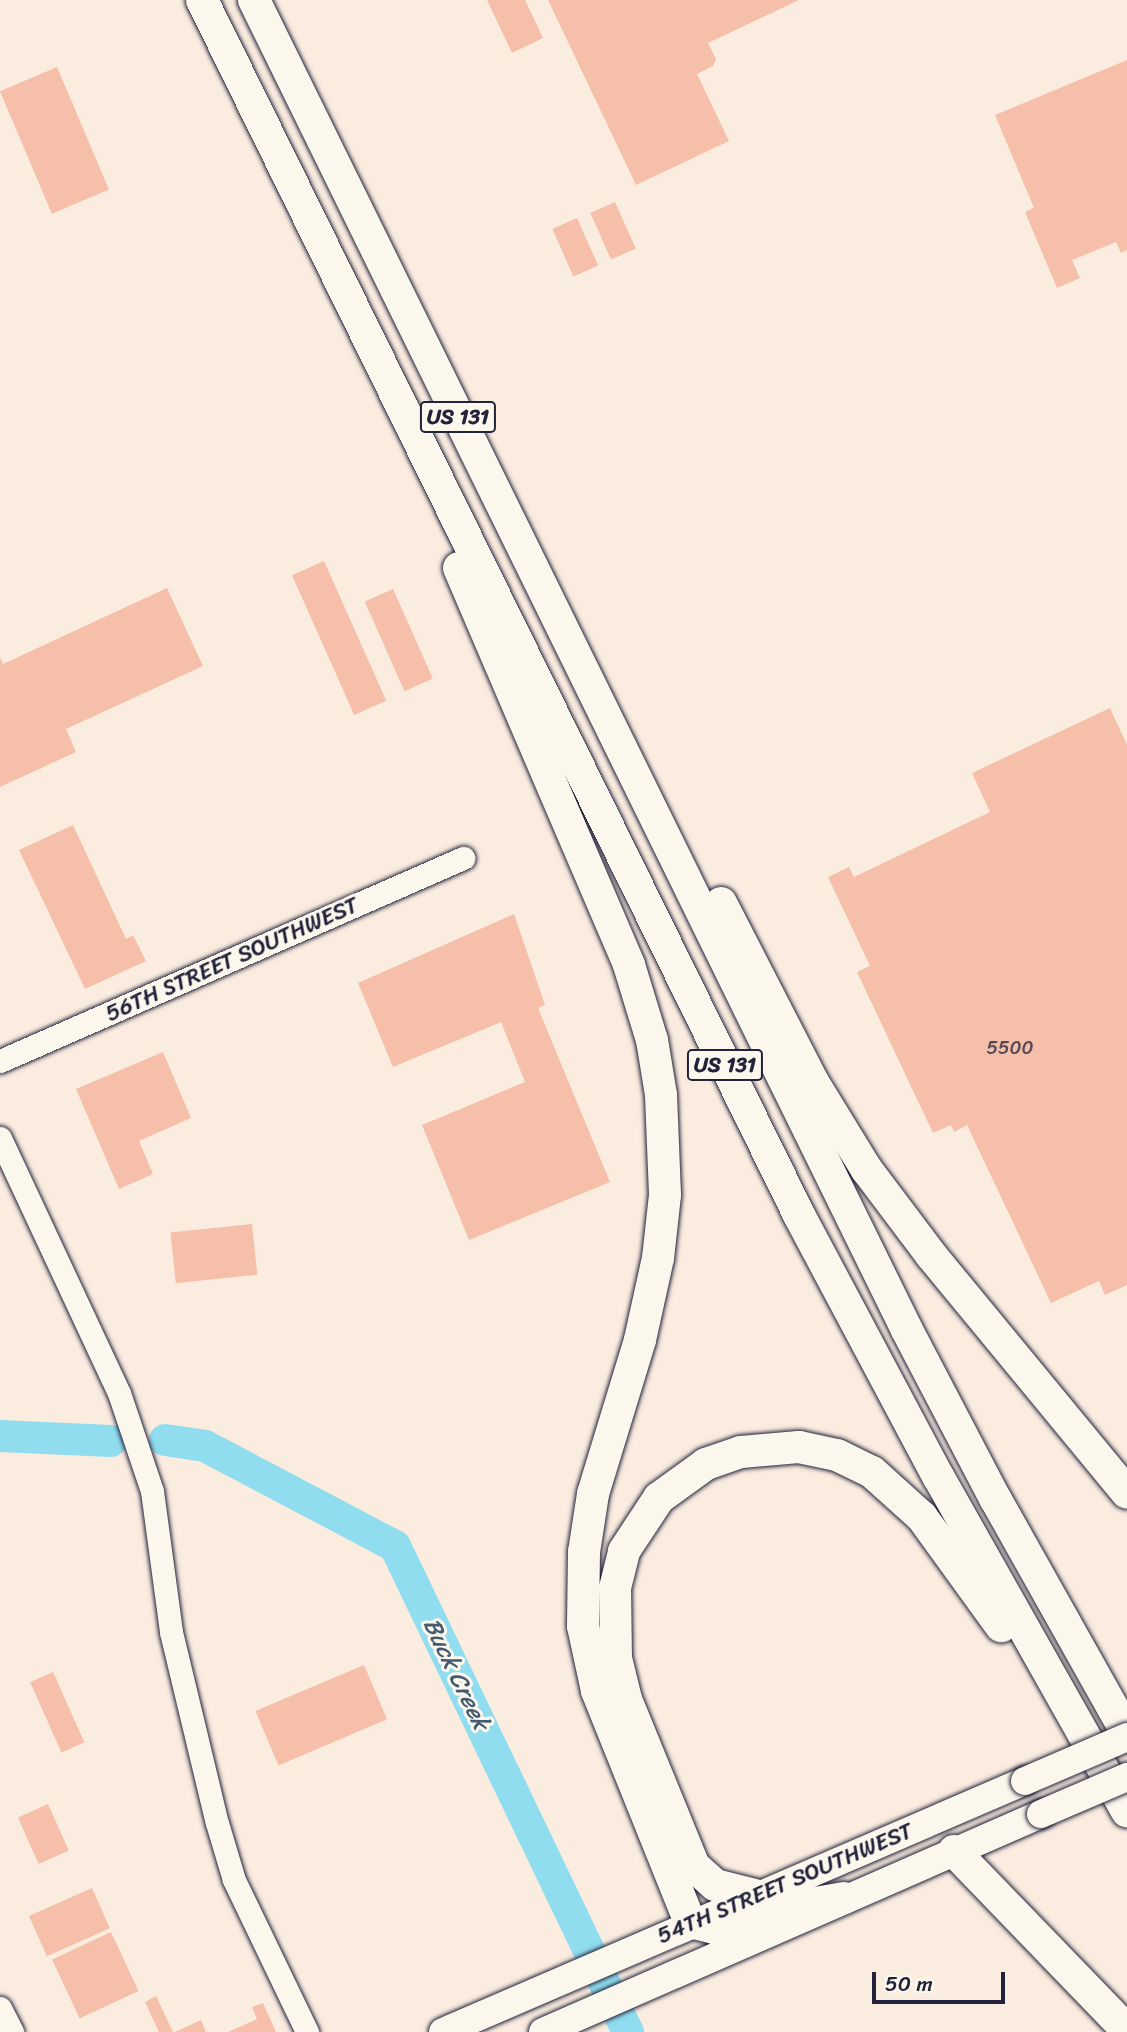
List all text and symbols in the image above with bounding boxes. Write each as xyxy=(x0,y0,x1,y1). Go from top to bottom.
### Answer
road number: US 131 xyxy=(420,400,496,434)
street label: 56TH STREET SOUTHWEST xyxy=(100,891,364,1029)
house number: 5500 xyxy=(986,1037,1034,1059)
road number: US 131 xyxy=(686,1048,764,1082)
water label: Buck Creek xyxy=(416,1613,496,1735)
street label: 54TH STREET SOUTHWEST xyxy=(652,1817,918,1951)
scale bar xyxy=(875,1958,1008,2002)
text: 50 m xyxy=(885,1965,933,2003)

